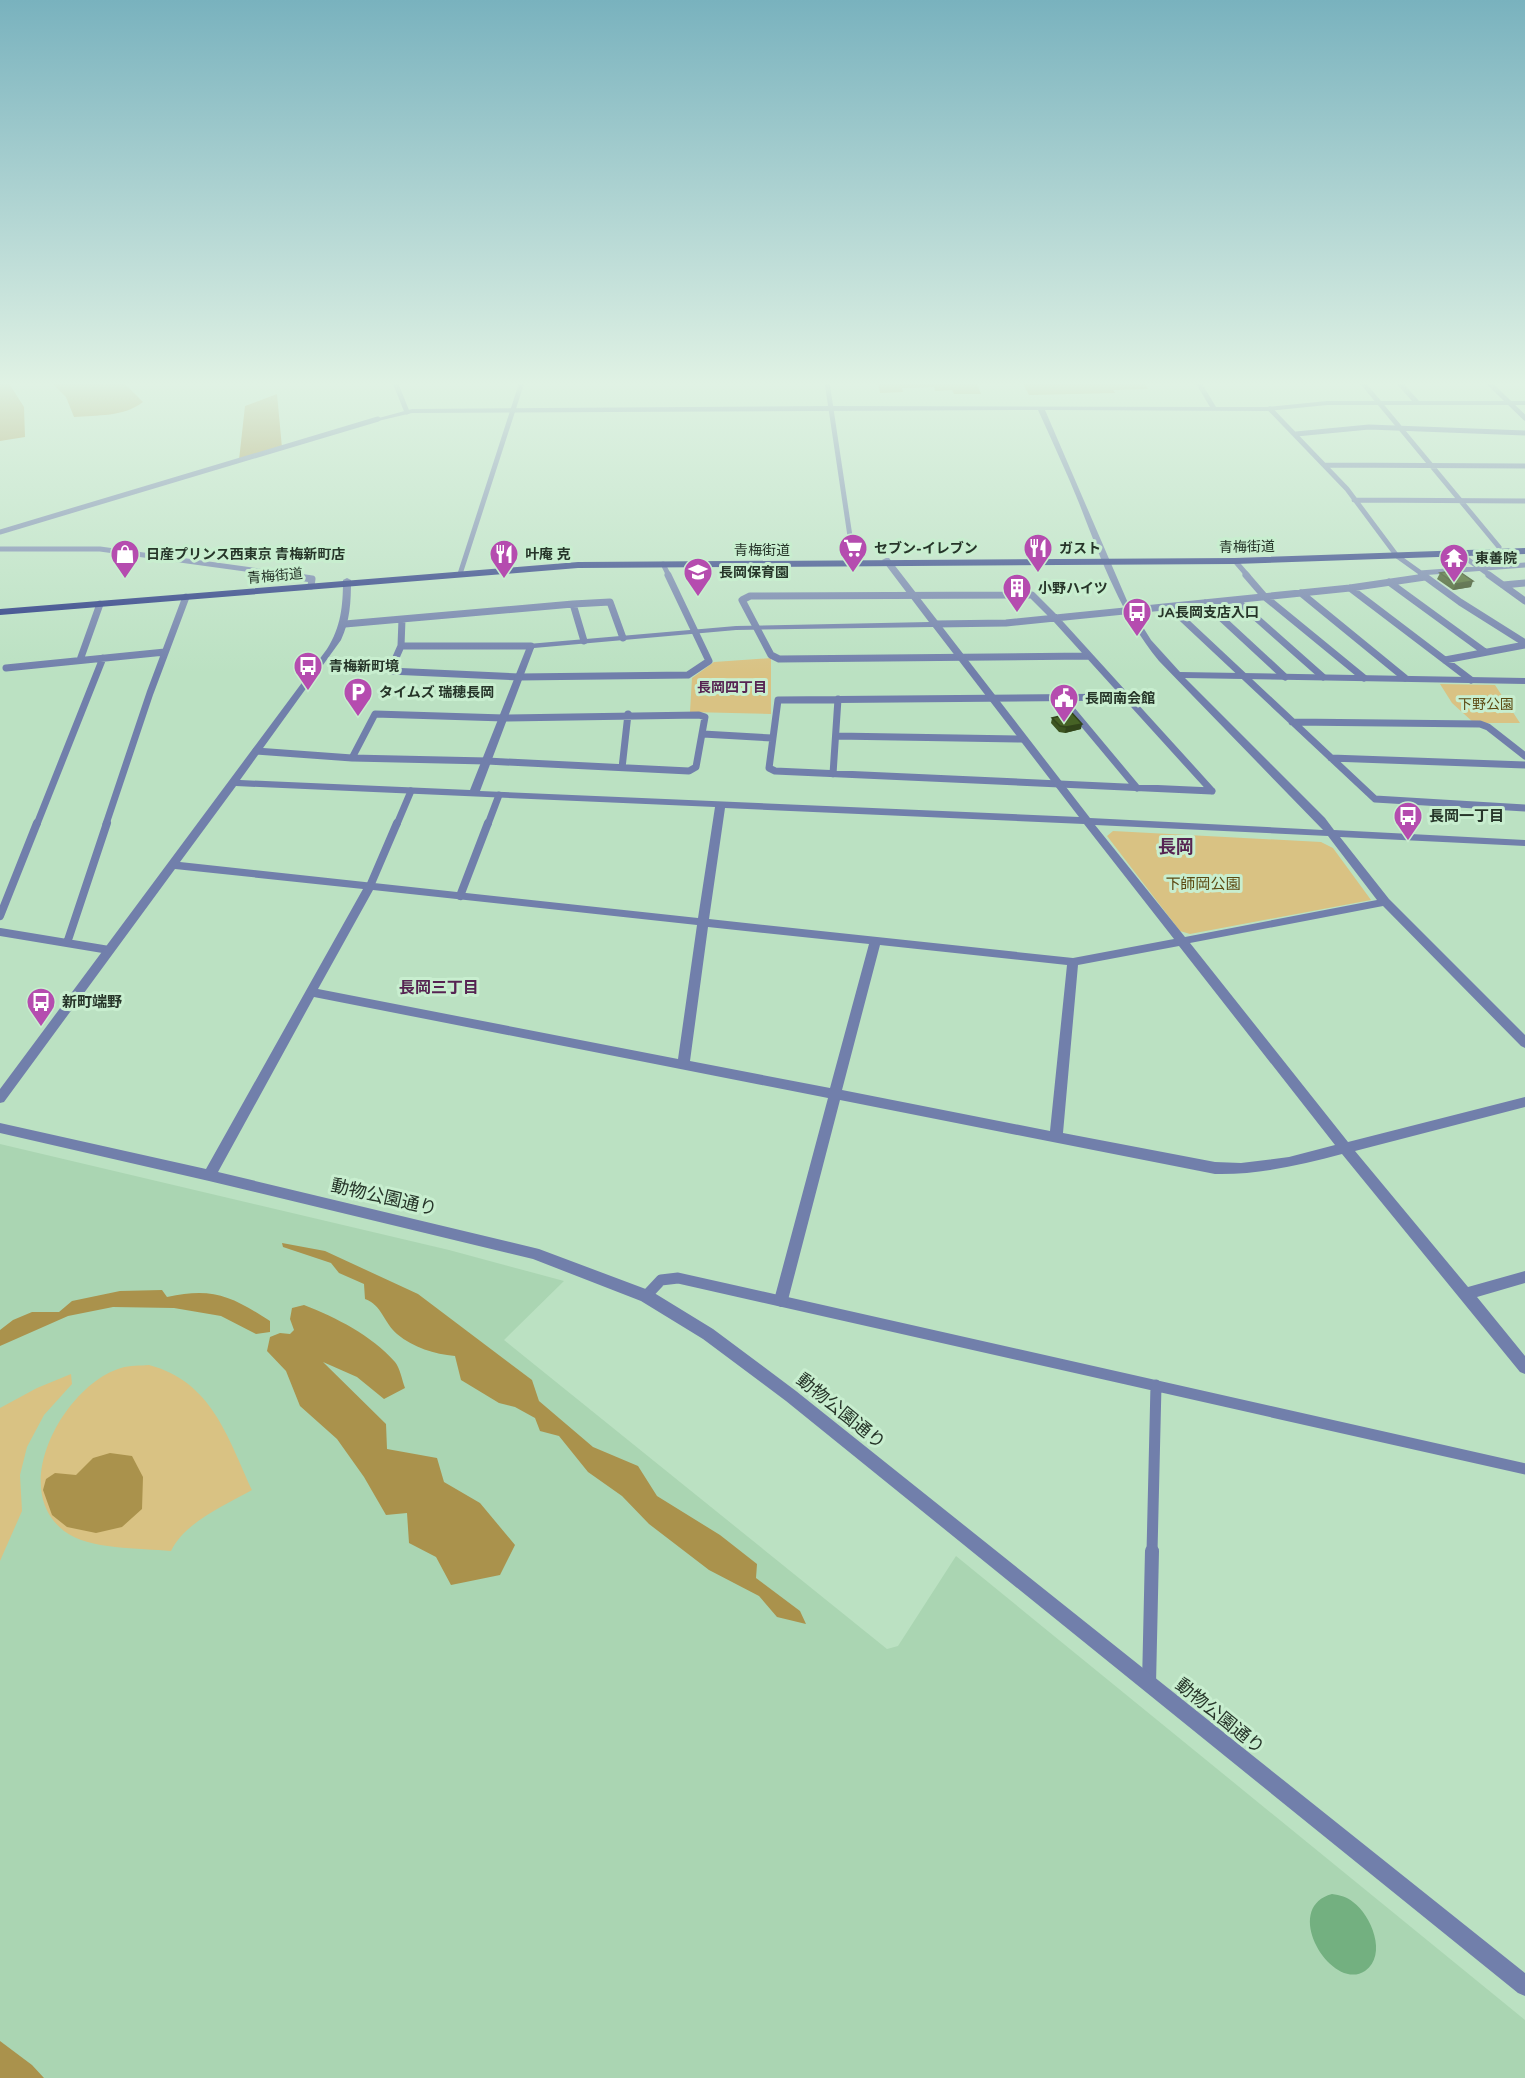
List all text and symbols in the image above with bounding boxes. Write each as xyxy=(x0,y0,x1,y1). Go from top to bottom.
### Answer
supermarket icon: セブン-イレブン xyxy=(837,532,869,574)
restaurant icon: ガスト xyxy=(1022,532,1054,574)
shop icon: 日産プリンス西東京 青梅新町店 xyxy=(109,538,141,580)
restaurant icon: 叶庵 克 xyxy=(488,538,520,580)
street label: 青梅街道 xyxy=(1219,538,1275,556)
place label: セブン-イレブン xyxy=(874,540,978,557)
place label: ガスト xyxy=(1059,540,1101,557)
street label: 青梅街道 xyxy=(734,542,790,559)
temple icon: 東善院 xyxy=(1438,542,1470,584)
place label: 日産プリンス西東京 青梅新町店 xyxy=(146,546,345,563)
place label: 叶庵 克 xyxy=(525,546,571,563)
place label: 東善院 xyxy=(1475,550,1517,567)
school or university icon: 長岡保育園 xyxy=(682,556,714,598)
place label: 長岡保育園 xyxy=(719,564,789,581)
street label: 青梅街道 xyxy=(246,565,304,587)
building icon: 小野ハイツ xyxy=(1001,572,1033,614)
place label: 小野ハイツ xyxy=(1038,580,1108,597)
bus stop icon: JA長岡支店入口 xyxy=(1121,596,1153,638)
place label: JA長岡支店入口 xyxy=(1157,604,1259,621)
bus stop icon: 青梅新町境 xyxy=(292,650,324,692)
place label: 青梅新町境 xyxy=(329,658,399,675)
parking icon: タイムズ 瑞穂長岡 xyxy=(342,676,374,718)
district label: 長岡四丁目 xyxy=(697,679,767,696)
public building icon: 長岡南会館 xyxy=(1048,682,1080,724)
place label: タイムズ 瑞穂長岡 xyxy=(379,684,494,701)
place label: 長岡南会館 xyxy=(1085,690,1155,707)
park label: 下野公園 xyxy=(1458,696,1514,713)
bus stop icon: 長岡一丁目 xyxy=(1392,800,1424,842)
place label: 長岡一丁目 xyxy=(1429,807,1504,825)
district label: 長岡 xyxy=(1158,836,1194,858)
park label: 下師岡公園 xyxy=(1165,875,1241,893)
district label: 長岡三丁目 xyxy=(399,978,479,998)
bus stop icon: 新町端野 xyxy=(25,986,57,1028)
place label: 新町端野 xyxy=(62,993,122,1011)
street label: 動物公園通り xyxy=(329,1174,439,1220)
street label: 動物公園通り xyxy=(792,1368,890,1454)
street label: 動物公園通り xyxy=(1171,1673,1269,1759)

